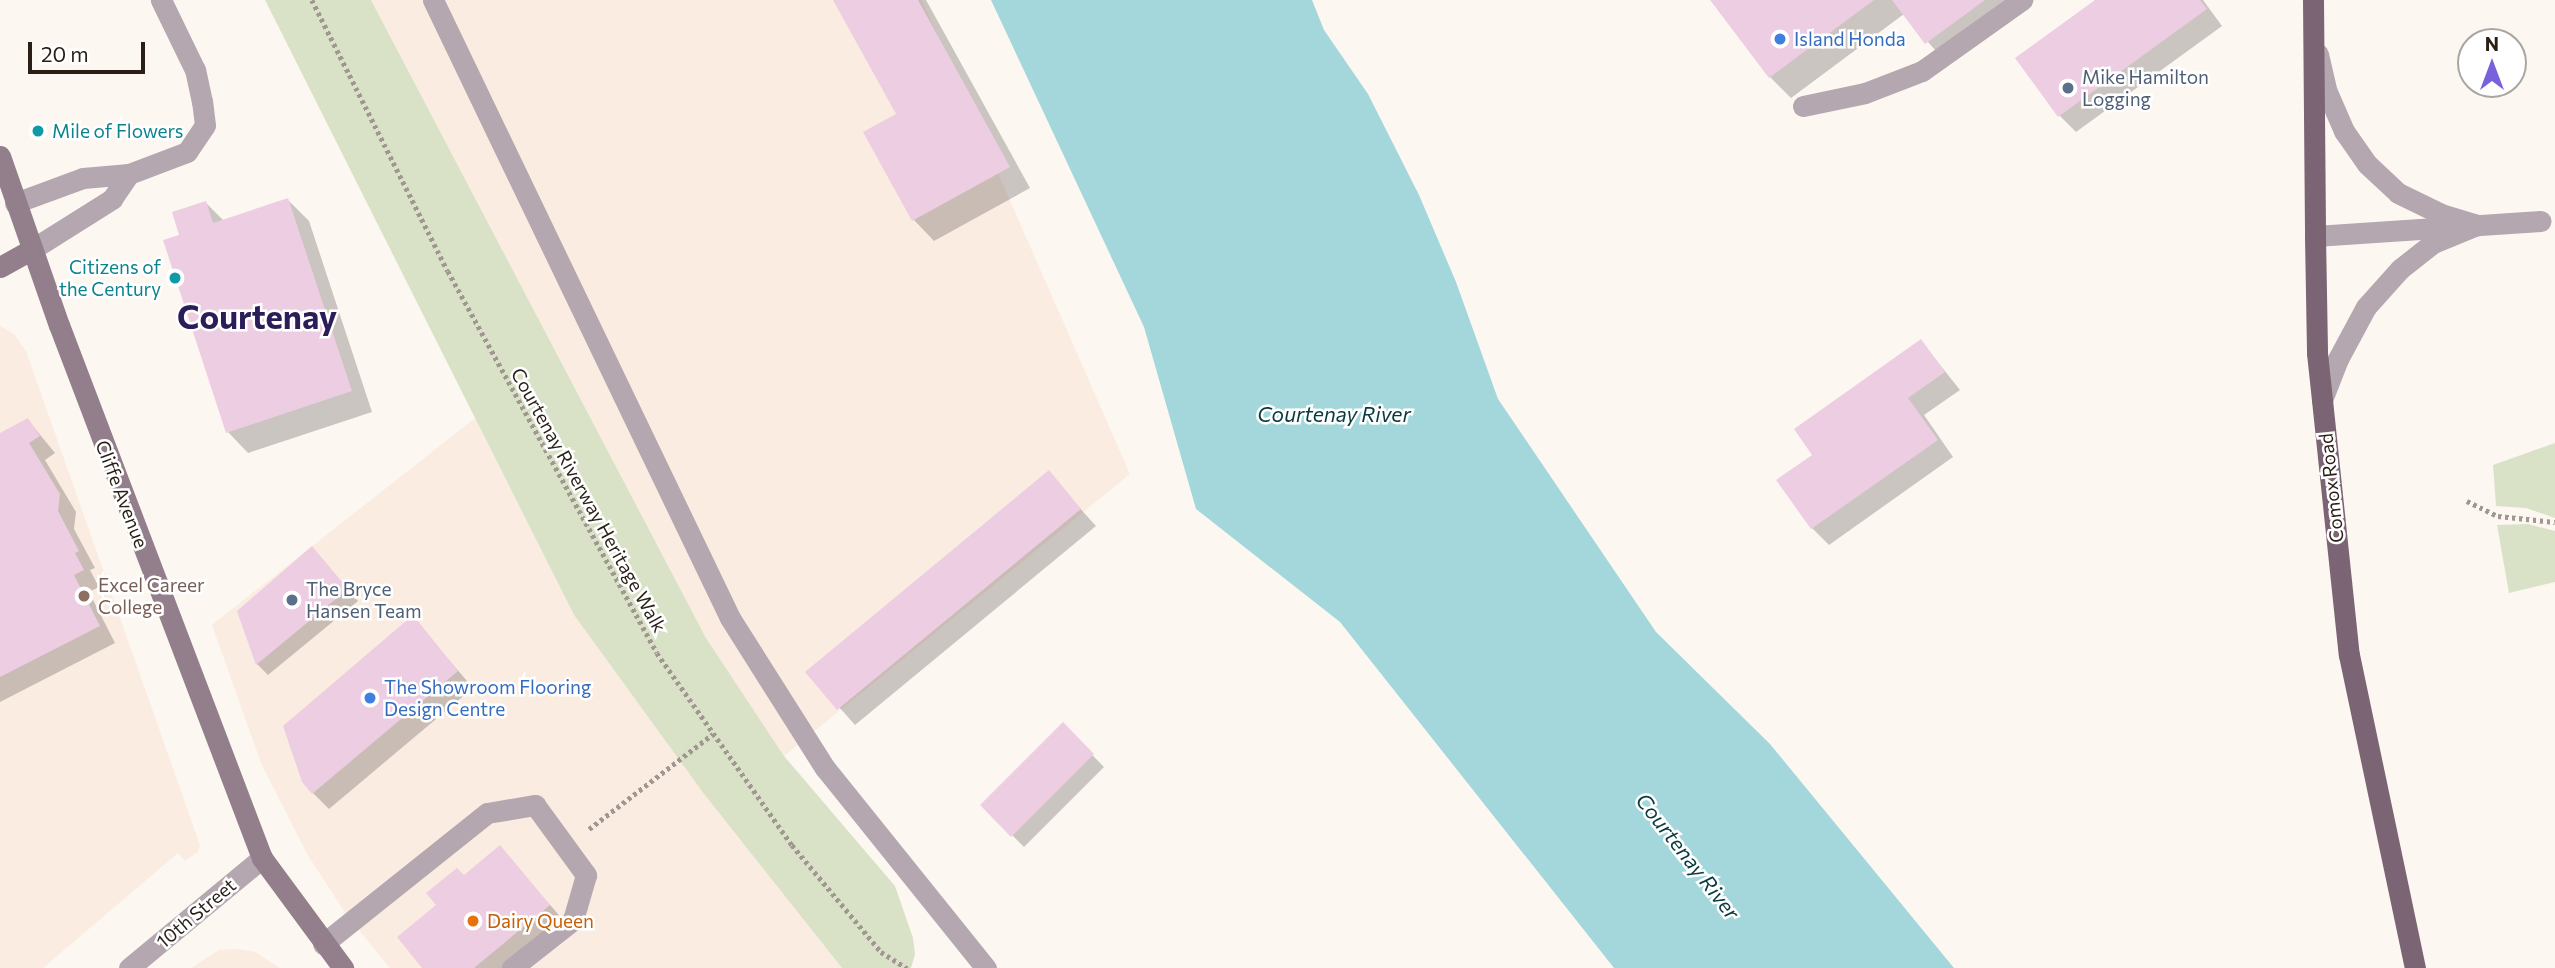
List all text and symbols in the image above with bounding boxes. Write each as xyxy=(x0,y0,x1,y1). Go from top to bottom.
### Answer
scale bar xyxy=(32,28,149,72)
place label: Island Honda xyxy=(1794,28,1906,50)
north arrow xyxy=(2457,28,2527,98)
marker: Island Honda xyxy=(1772,31,1788,47)
text: N xyxy=(2485,32,2499,55)
text: 20 m xyxy=(41,41,89,66)
place label: Mike Hamilton Logging xyxy=(2082,66,2209,110)
marker: Mike Hamilton Logging xyxy=(2060,80,2076,96)
place label: Mile of Flowers xyxy=(52,120,183,142)
marker: Mile of Flowers xyxy=(30,123,46,139)
place label: Citizens of the Century xyxy=(59,256,161,300)
marker: Citizens of the Century xyxy=(167,270,183,286)
district label: Courtenay xyxy=(177,296,337,336)
street label: Courtenay Riverway Heritage Walk xyxy=(507,364,671,636)
water label: Courtenay River xyxy=(1257,401,1411,427)
street label: Comox Road xyxy=(2314,432,2348,544)
street label: Cliffe Avenue xyxy=(91,437,153,551)
place label: Excel Career College xyxy=(98,574,205,618)
place label: The Bryce Hansen Team xyxy=(306,578,422,622)
marker: Excel Career College xyxy=(76,588,92,604)
marker: The Bryce Hansen Team xyxy=(284,592,300,608)
place label: The Showroom Flooring Design Centre xyxy=(384,676,591,720)
marker: The Showroom Flooring Design Centre xyxy=(362,690,378,706)
water label: Courtenay River xyxy=(1631,788,1745,924)
street label: 10th Street xyxy=(152,873,240,953)
place label: Dairy Queen xyxy=(487,910,594,932)
marker: Dairy Queen xyxy=(465,913,481,929)

